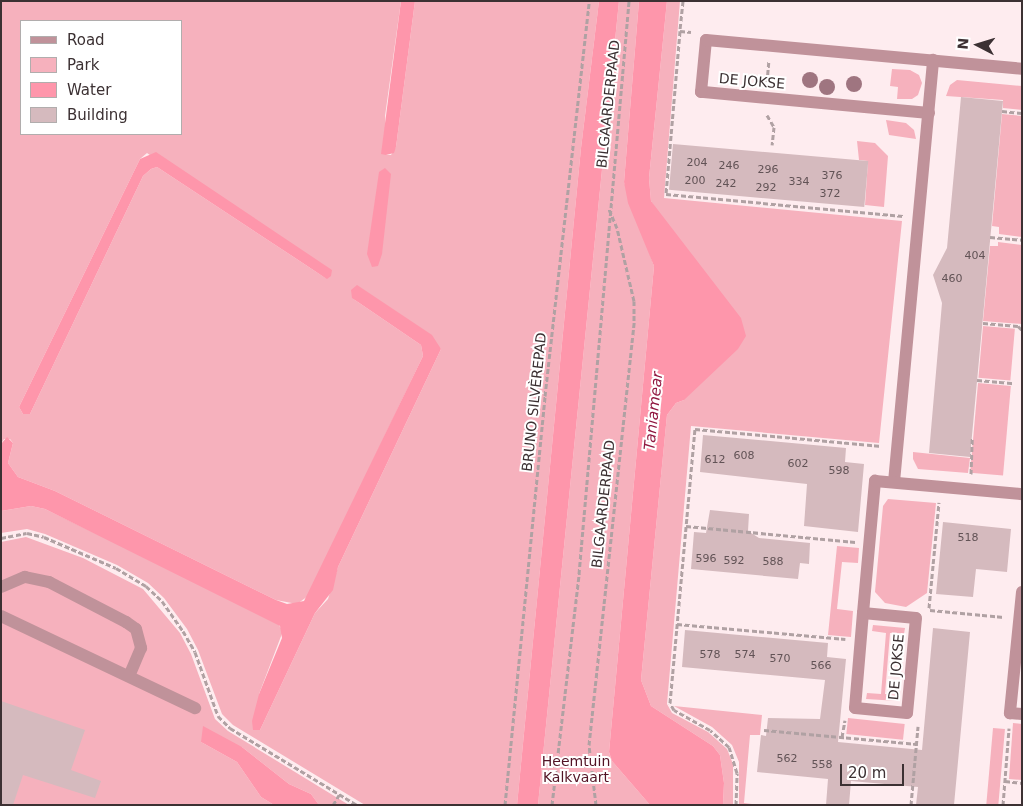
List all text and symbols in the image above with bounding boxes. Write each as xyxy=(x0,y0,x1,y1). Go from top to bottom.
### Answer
legend xyxy=(20,20,182,135)
north arrow xyxy=(953,20,1003,70)
text: Road xyxy=(67,31,105,49)
text: N xyxy=(955,37,972,50)
street label: BILGAARDERPAAD xyxy=(593,39,623,169)
text: Park xyxy=(67,56,99,74)
street label: DE JOKSE xyxy=(718,70,786,92)
text: Water xyxy=(67,81,111,99)
text: Building xyxy=(67,106,128,124)
house number: 204 xyxy=(687,156,707,170)
house number: 246 xyxy=(719,159,739,173)
house number: 296 xyxy=(758,163,778,177)
house number: 376 xyxy=(822,169,842,183)
house number: 200 xyxy=(685,174,705,188)
house number: 334 xyxy=(789,175,809,189)
house number: 242 xyxy=(716,177,736,191)
house number: 292 xyxy=(756,181,776,195)
house number: 372 xyxy=(820,187,840,201)
house number: 404 xyxy=(965,249,985,263)
house number: 460 xyxy=(942,272,962,286)
street label: BRUNO SILVÈREPAD xyxy=(518,332,550,472)
water label: Taniamear xyxy=(641,371,667,451)
street label: BILGAARDERPAAD xyxy=(588,439,618,569)
house number: 608 xyxy=(734,449,754,463)
house number: 612 xyxy=(705,453,725,467)
house number: 602 xyxy=(788,457,808,471)
house number: 598 xyxy=(829,464,849,478)
house number: 518 xyxy=(958,531,978,545)
house number: 596 xyxy=(696,552,716,566)
house number: 592 xyxy=(724,554,744,568)
house number: 588 xyxy=(763,555,783,569)
street label: DE JOKSE xyxy=(885,633,907,701)
house number: 578 xyxy=(700,648,720,662)
house number: 574 xyxy=(735,648,755,662)
house number: 570 xyxy=(770,652,790,666)
house number: 566 xyxy=(811,659,831,673)
house number: 562 xyxy=(777,752,797,766)
park label: Heemtuin Kalkvaart xyxy=(542,753,610,786)
scale bar xyxy=(843,754,907,786)
house number: 558 xyxy=(812,758,832,772)
text: 20 m xyxy=(848,764,886,782)

